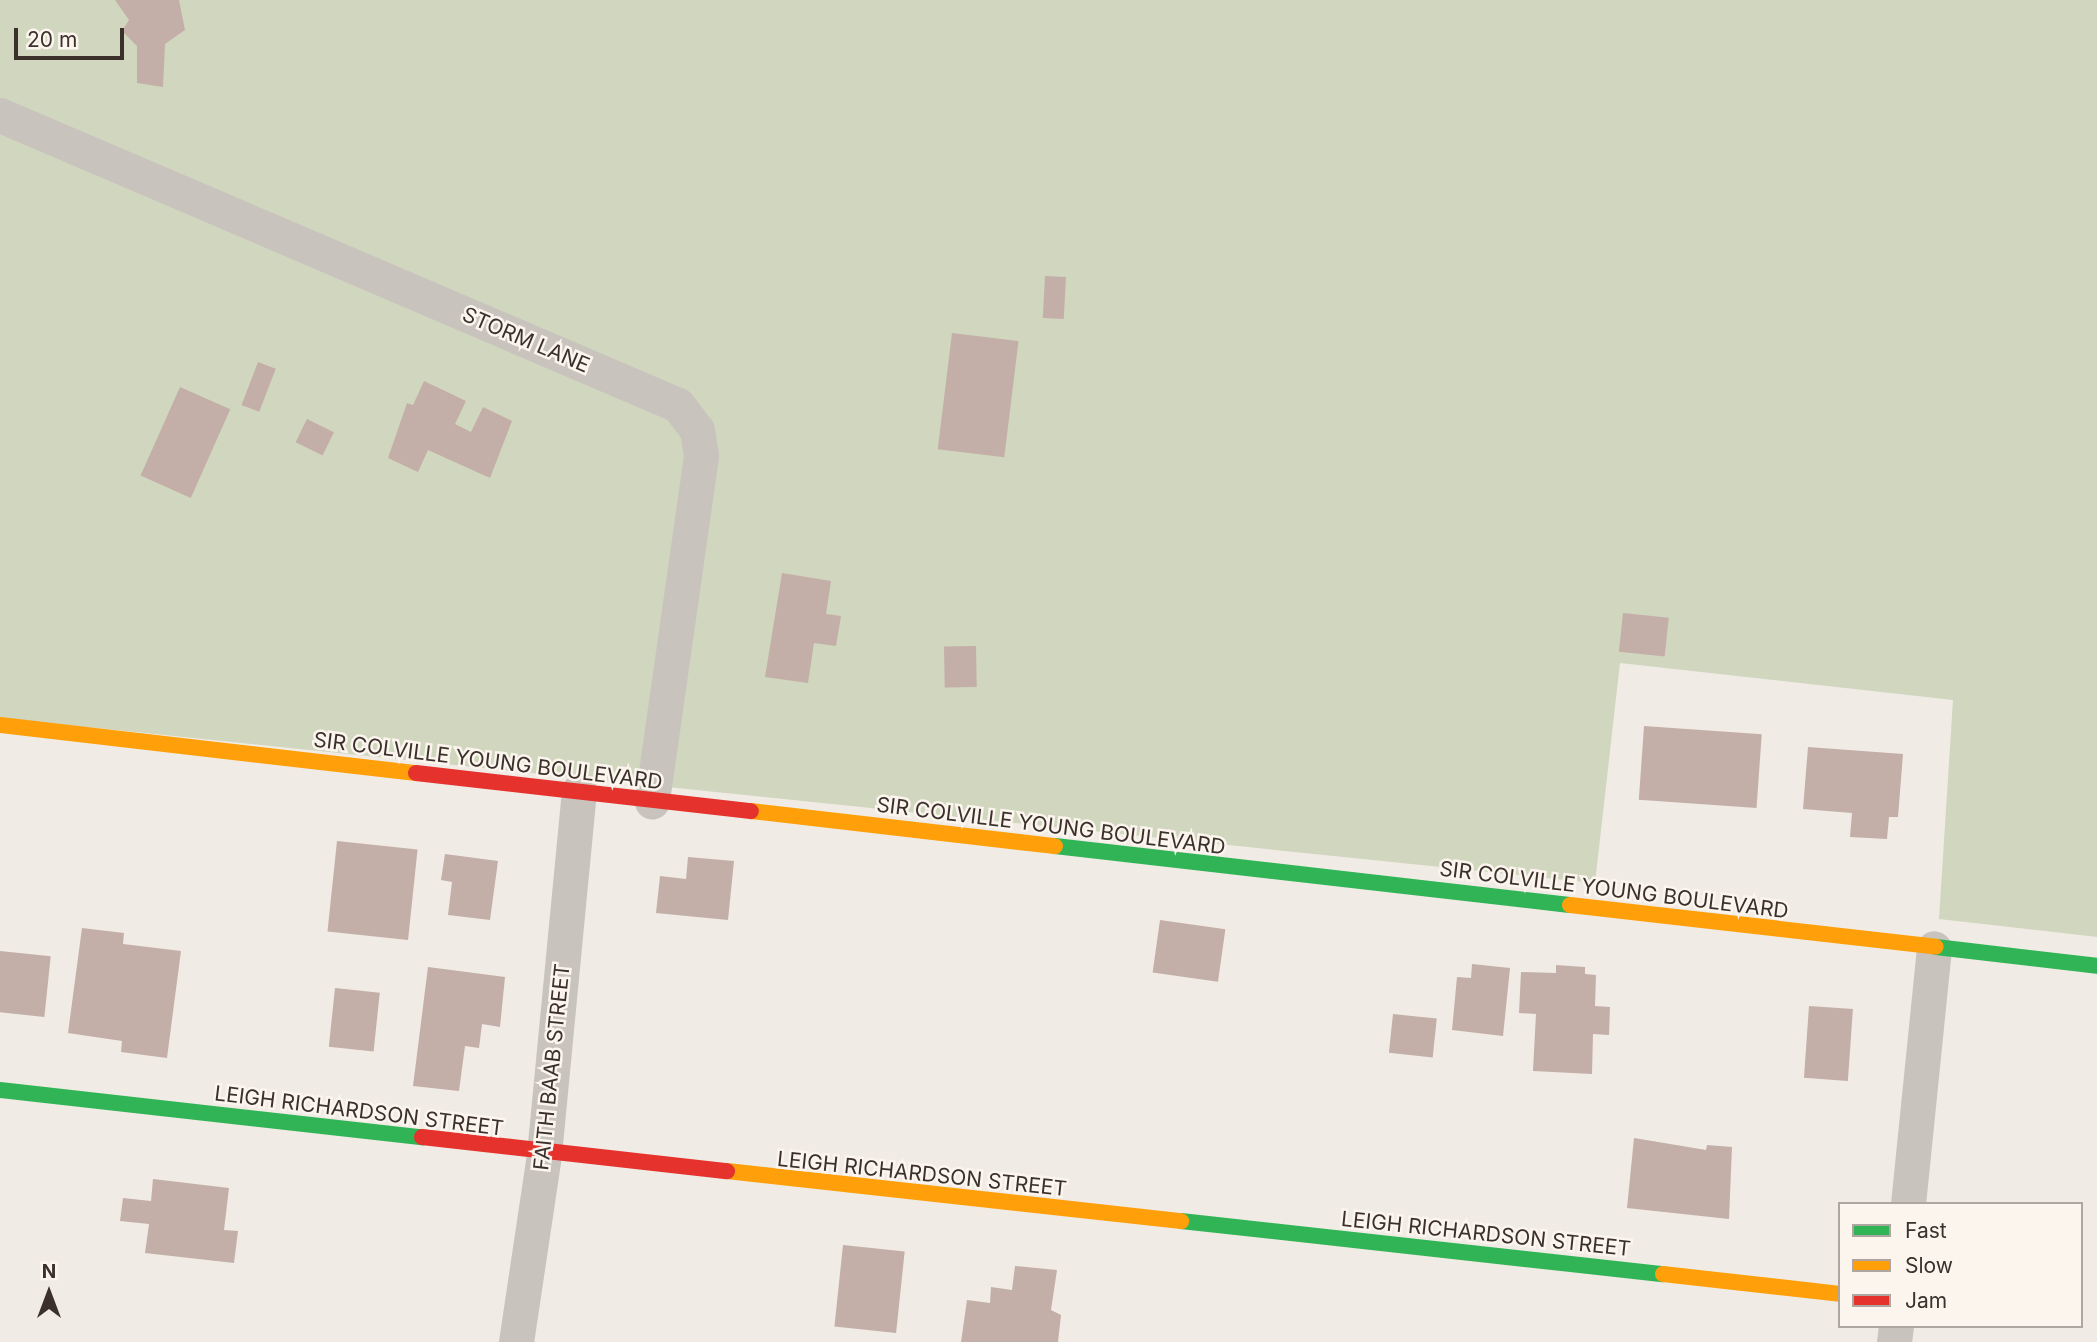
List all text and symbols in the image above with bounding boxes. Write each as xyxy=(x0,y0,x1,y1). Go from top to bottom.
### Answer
scale bar xyxy=(18,14,128,58)
text: 20 m xyxy=(27,27,77,52)
street label: STORM LANE xyxy=(459,302,593,378)
street label: SIR COLVILLE YOUNG BOULEVARD xyxy=(312,727,664,795)
street label: SIR COLVILLE YOUNG BOULEVARD xyxy=(875,792,1227,860)
street label: SIR COLVILLE YOUNG BOULEVARD xyxy=(1438,856,1790,924)
street label: FAITH BAAB STREET xyxy=(529,962,575,1172)
street label: LEIGH RICHARDSON STREET xyxy=(213,1081,505,1141)
street label: LEIGH RICHARDSON STREET xyxy=(776,1146,1068,1202)
legend xyxy=(1838,1202,2083,1328)
street label: LEIGH RICHARDSON STREET xyxy=(1340,1206,1632,1262)
text: Fast xyxy=(1905,1218,1947,1243)
text: Slow xyxy=(1905,1253,1953,1278)
north arrow xyxy=(14,1258,84,1328)
text: N xyxy=(42,1260,56,1283)
text: Jam xyxy=(1905,1288,1947,1313)

